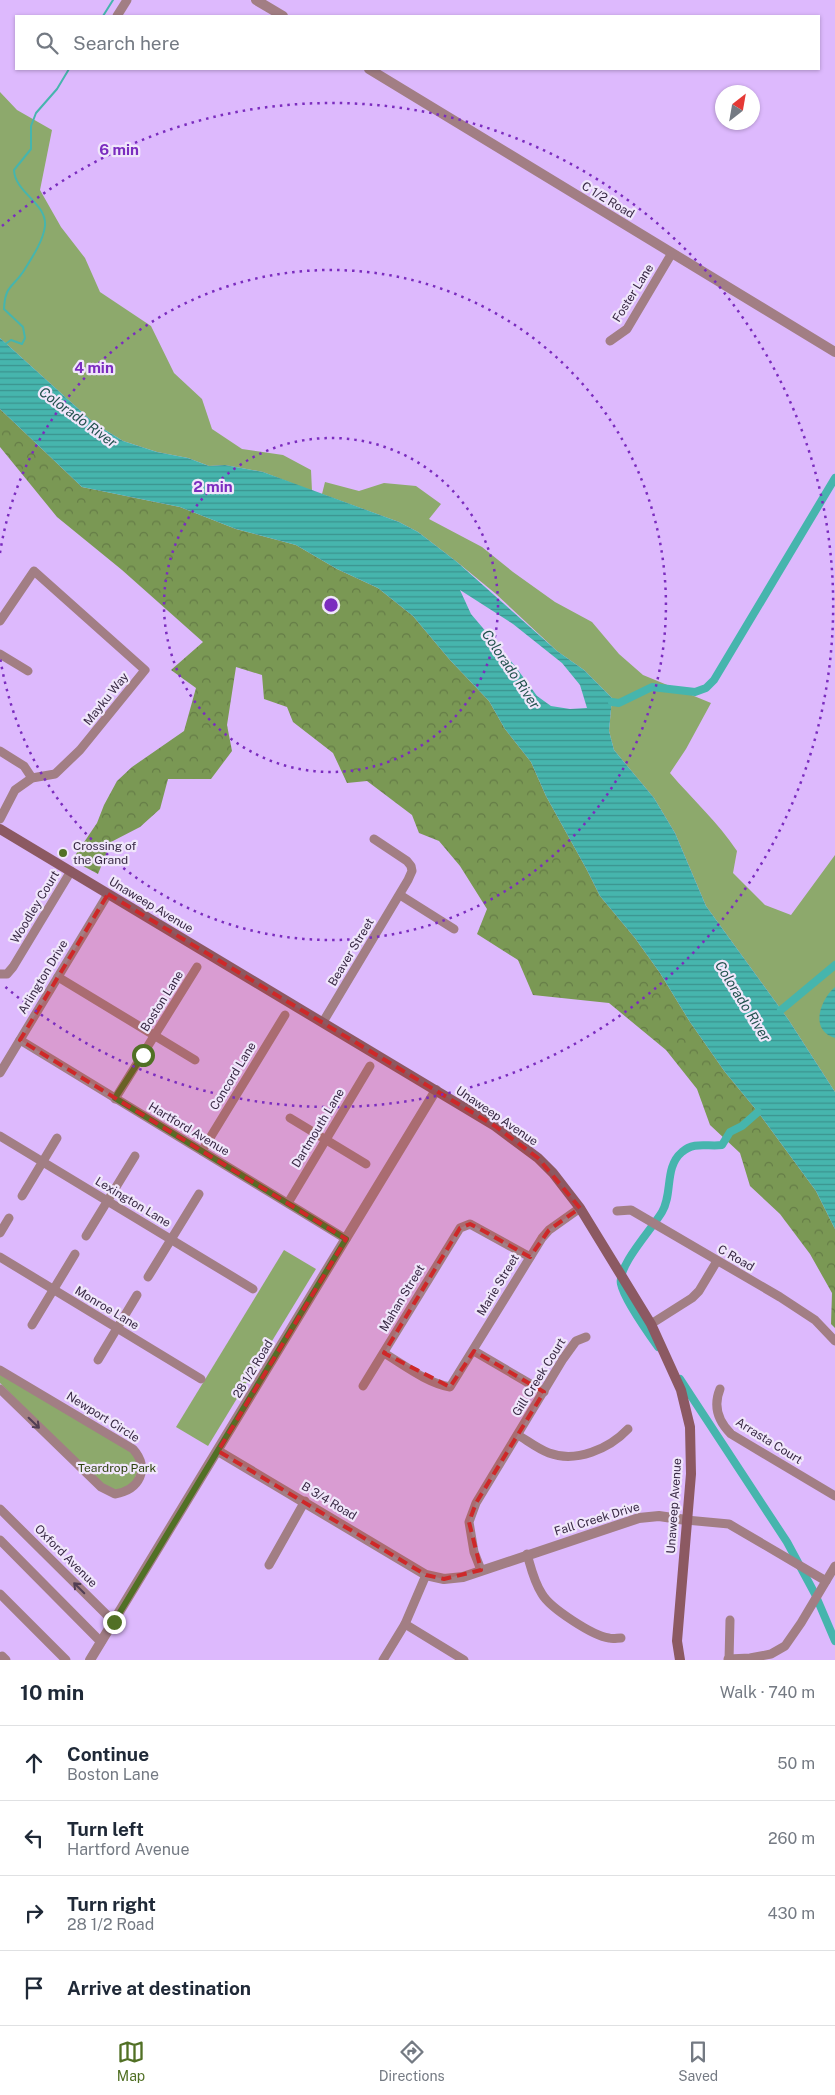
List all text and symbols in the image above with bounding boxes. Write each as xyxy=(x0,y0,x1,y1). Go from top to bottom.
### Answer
search box xyxy=(15,15,820,70)
icon: search xyxy=(33,29,61,57)
text: Search here xyxy=(73,32,180,54)
north arrow xyxy=(715,85,760,130)
text: 6 min xyxy=(99,141,139,158)
street label: C 1/2 Road xyxy=(579,179,637,221)
street label: Foster Lane xyxy=(610,261,656,325)
text: 4 min xyxy=(74,359,114,376)
water label: Colorado River xyxy=(36,384,120,451)
text: 2 min xyxy=(193,478,233,495)
centre of rings xyxy=(322,596,340,614)
water label: Colorado River xyxy=(479,626,544,712)
street label: Mayku Way xyxy=(81,670,132,728)
place label: Crossing of the Grand xyxy=(73,839,136,867)
marker: Crossing of the Grand xyxy=(57,847,69,859)
street label: Woodley Court xyxy=(8,868,62,946)
street label: Unaweep Avenue xyxy=(106,874,196,936)
street label: Beaver Street xyxy=(325,915,377,988)
street label: Arlington Drive xyxy=(15,937,71,1017)
water label: Colorado River xyxy=(712,958,774,1045)
street label: Boston Lane xyxy=(138,968,186,1034)
street label: Concord Lane xyxy=(207,1039,259,1113)
route start xyxy=(132,1044,155,1067)
street label: Unaweep Avenue xyxy=(453,1083,541,1149)
street label: Dartmouth Lane xyxy=(289,1086,347,1170)
street label: Hartford Avenue xyxy=(146,1099,232,1159)
street label: Lexington Lane xyxy=(93,1174,173,1230)
street label: C Road xyxy=(715,1242,757,1274)
street label: Marie Street xyxy=(474,1251,522,1318)
street label: Mahan Street xyxy=(377,1262,428,1334)
street label: Monroe Lane xyxy=(72,1283,142,1333)
street label: Gill Creek Court xyxy=(509,1335,569,1419)
street label: 28 1/2 Road xyxy=(230,1337,276,1401)
street label: Newport Circle xyxy=(64,1389,142,1445)
street label: Arrasta Court xyxy=(733,1415,805,1467)
one-way arrow xyxy=(28,1417,41,1429)
street label: Unaweep Avenue xyxy=(664,1458,684,1554)
park label: Teardrop Park xyxy=(78,1461,156,1475)
street label: B 3/4 Road xyxy=(299,1479,359,1523)
street label: Fall Creek Drive xyxy=(553,1499,642,1539)
street label: Oxford Avenue xyxy=(32,1522,100,1590)
one-way arrow xyxy=(74,1582,86,1594)
route end xyxy=(103,1611,126,1634)
text: 10 min xyxy=(20,1680,84,1705)
text: Walk · 740 m xyxy=(720,1683,815,1702)
text: Continue xyxy=(67,1743,149,1765)
icon: ahead xyxy=(20,1749,48,1777)
text: 50 m xyxy=(777,1754,815,1773)
text: Boston Lane xyxy=(67,1765,159,1784)
text: Turn left xyxy=(67,1818,144,1840)
icon: left xyxy=(20,1824,48,1852)
text: 260 m xyxy=(768,1829,815,1848)
text: Hartford Avenue xyxy=(67,1840,189,1859)
text: Turn right xyxy=(67,1893,156,1915)
icon: right xyxy=(20,1899,48,1927)
text: 430 m xyxy=(767,1904,815,1923)
text: 28 1/2 Road xyxy=(67,1915,154,1934)
icon: arrive xyxy=(20,1974,48,2002)
text: Arrive at destination xyxy=(67,1977,251,1999)
tab: Map xyxy=(117,2038,145,2084)
tab: Directions xyxy=(379,2038,445,2084)
tab: Saved xyxy=(678,2038,718,2084)

